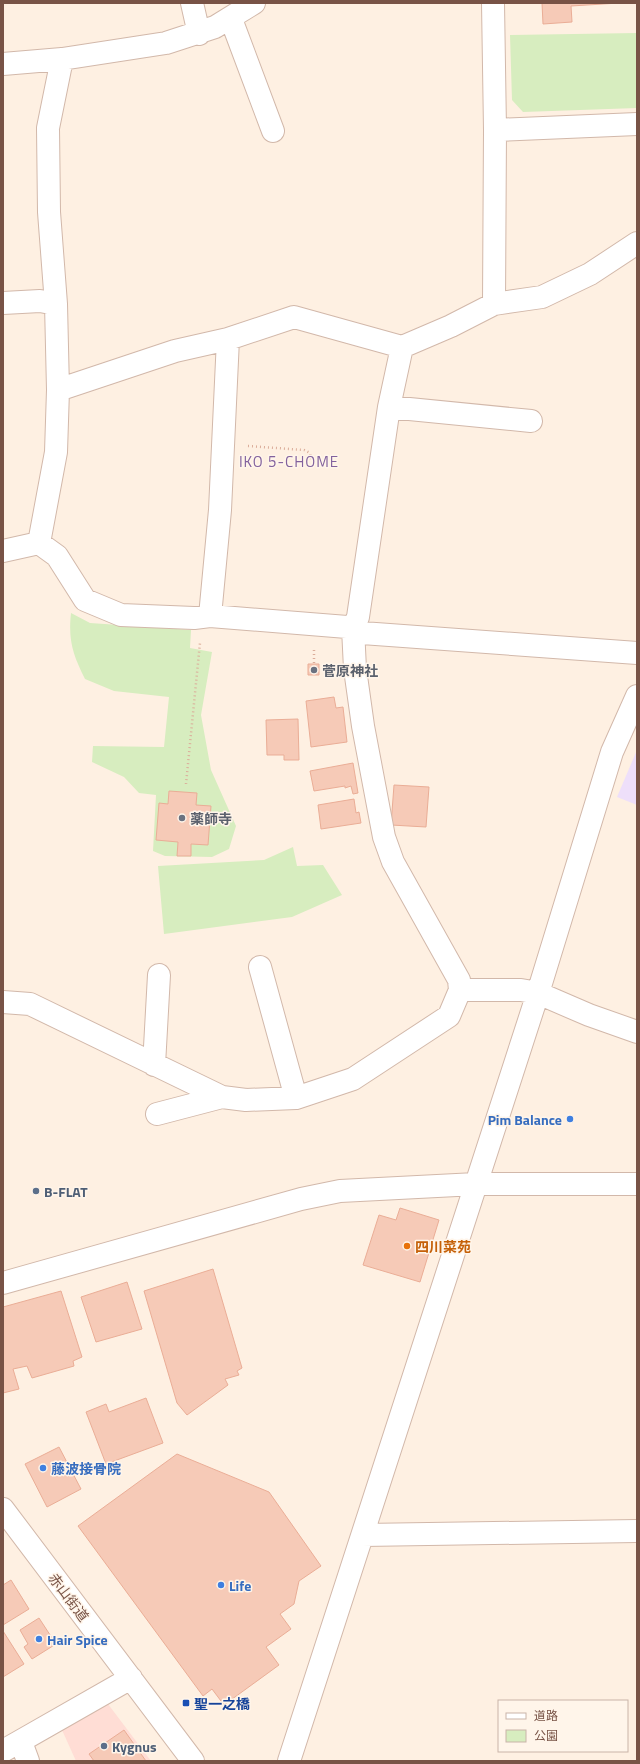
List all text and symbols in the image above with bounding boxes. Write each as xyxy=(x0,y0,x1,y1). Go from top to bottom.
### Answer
district label: IKO 5-CHOME xyxy=(239,450,339,473)
place label: 菅原神社 xyxy=(322,660,378,681)
marker: 菅原神社 xyxy=(309,665,319,675)
place label: 薬師寺 xyxy=(190,808,232,829)
marker: 薬師寺 xyxy=(177,813,187,823)
place label: Pim Balance xyxy=(488,1109,562,1130)
marker: Pim Balance xyxy=(565,1114,575,1124)
place label: B-FLAT xyxy=(44,1181,88,1202)
marker: B-FLAT xyxy=(31,1186,41,1196)
place label: 四川菜苑 xyxy=(415,1236,471,1257)
marker: 四川菜苑 xyxy=(402,1241,412,1251)
place label: 藤波接骨院 xyxy=(51,1458,121,1479)
marker: 藤波接骨院 xyxy=(38,1463,48,1473)
street label: 赤山街道 xyxy=(44,1568,94,1626)
place label: Life xyxy=(229,1575,251,1596)
marker: Life xyxy=(216,1580,226,1590)
place label: Hair Spice xyxy=(47,1629,108,1650)
marker: Hair Spice xyxy=(34,1634,44,1644)
place label: 聖一之橋 xyxy=(194,1693,250,1714)
marker: 聖一之橋 xyxy=(181,1698,191,1708)
legend xyxy=(498,1700,628,1752)
text: 道路 xyxy=(534,1706,558,1725)
text: 公園 xyxy=(534,1726,558,1745)
place label: Kygnus xyxy=(112,1736,157,1757)
marker: Kygnus xyxy=(99,1741,109,1751)

